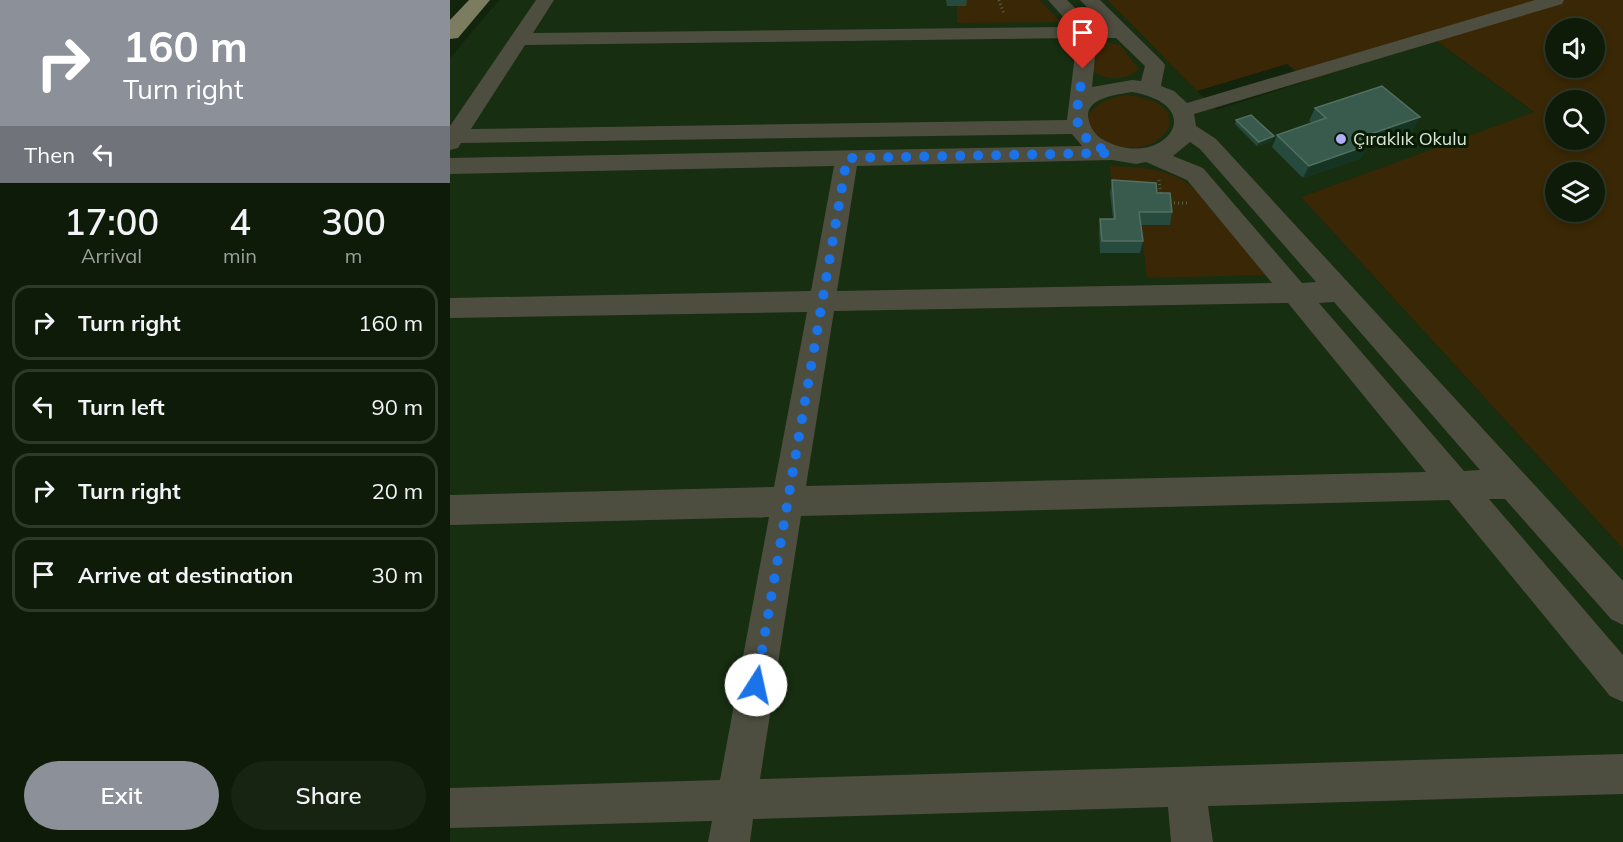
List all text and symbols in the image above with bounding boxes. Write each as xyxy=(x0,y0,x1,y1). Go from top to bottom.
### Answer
pin xyxy=(1057,7,1108,69)
icon: arrive xyxy=(1066,16,1099,49)
map controls xyxy=(1545,18,1605,222)
button: sound xyxy=(1545,18,1605,78)
text: 160 m xyxy=(123,20,248,73)
icon: right xyxy=(24,24,102,102)
text: Turn right xyxy=(123,72,243,106)
button: search xyxy=(1545,90,1605,150)
place label: Çıraklık Okulu xyxy=(1353,127,1467,150)
marker: Çıraklık Okulu xyxy=(1334,132,1348,146)
icon: left xyxy=(87,138,120,171)
text: Then xyxy=(24,141,75,169)
button: layers xyxy=(1545,162,1605,222)
text: 17:00 xyxy=(64,199,159,244)
text: 4 xyxy=(229,199,251,244)
text: 300 xyxy=(321,199,386,244)
text: Arrival xyxy=(81,243,142,268)
text: min xyxy=(223,243,257,268)
text: m xyxy=(345,243,362,268)
icon: right xyxy=(27,306,60,339)
text: Turn right xyxy=(78,309,181,337)
text: 160 m xyxy=(358,309,423,337)
icon: left xyxy=(27,390,60,423)
text: Turn left xyxy=(78,393,165,421)
text: 90 m xyxy=(372,393,423,421)
icon: right xyxy=(27,474,60,507)
text: Turn right xyxy=(78,477,181,505)
text: 20 m xyxy=(372,477,423,505)
icon: arrive xyxy=(27,558,60,591)
text: Arrive at destination xyxy=(78,561,293,589)
text: 30 m xyxy=(372,561,423,589)
position arrow xyxy=(724,653,788,717)
button: Exit xyxy=(24,761,219,830)
button: Share xyxy=(231,761,426,830)

